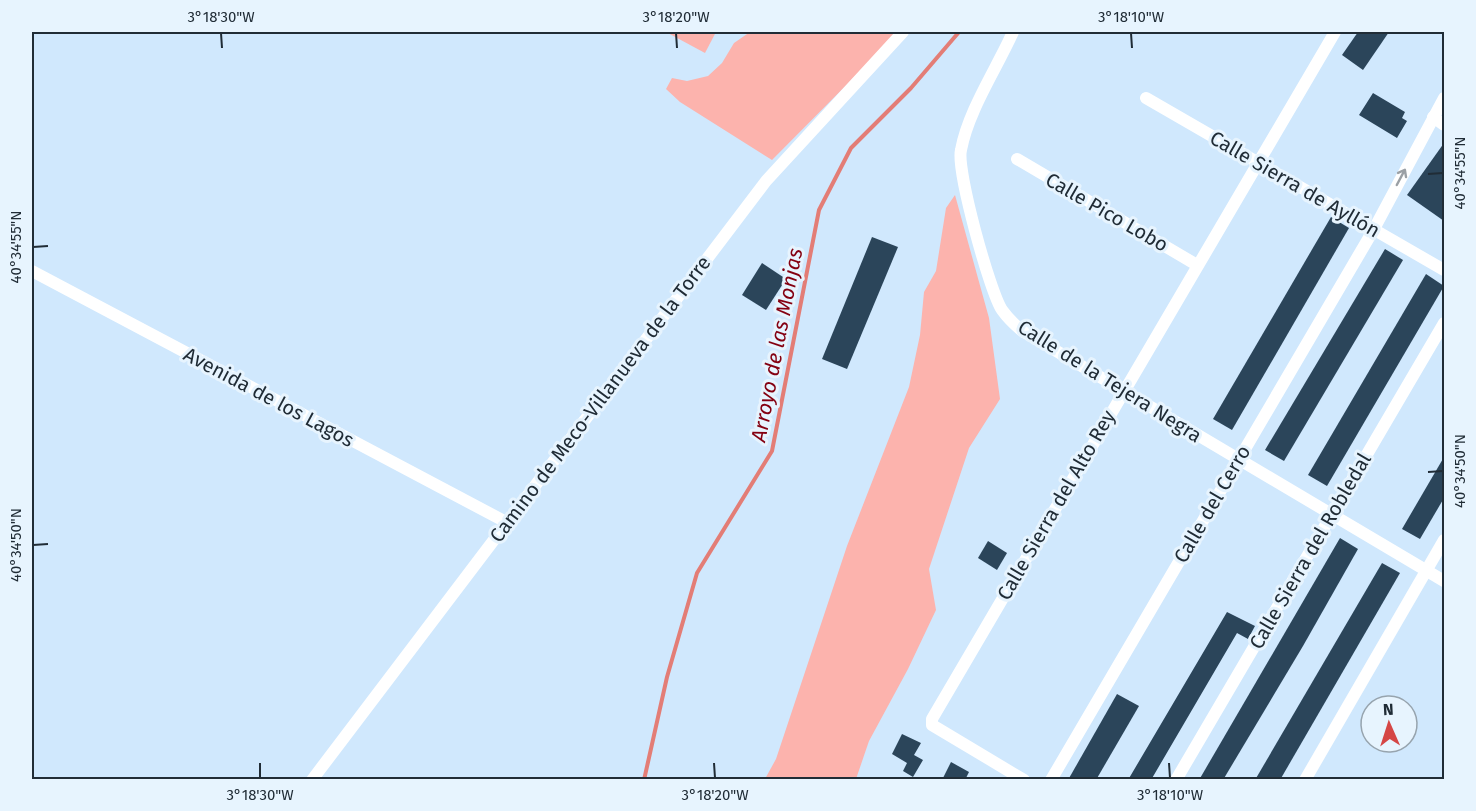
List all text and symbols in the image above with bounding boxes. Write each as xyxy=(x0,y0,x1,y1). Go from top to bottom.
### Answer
text: 3°18'30"W xyxy=(187,8,255,26)
text: 3°18'20"W xyxy=(642,8,710,26)
text: 3°18'10"W xyxy=(1098,8,1165,26)
street label: Calle Sierra de Ayllón xyxy=(1206,126,1384,242)
text: 40°34'55"N xyxy=(1451,137,1469,209)
street label: Calle Pico Lobo xyxy=(1041,167,1173,257)
one-way arrow xyxy=(1396,169,1407,187)
text: 40°34'55"N xyxy=(7,211,25,283)
water label: Arroyo de las Monjas xyxy=(745,246,809,445)
street label: Camino de Meco-Villanueva de la Torre xyxy=(484,251,716,547)
street label: Calle de la Tejera Negra xyxy=(1014,315,1206,447)
street label: Avenida de los Lagos xyxy=(180,342,358,452)
street label: Calle Sierra del Alto Rey xyxy=(992,406,1120,604)
text: 40°34'50"N xyxy=(1451,434,1469,508)
street label: Calle del Cerro xyxy=(1169,441,1255,567)
street label: Calle Sierra del Robledal xyxy=(1244,449,1376,653)
text: 40°34'50"N xyxy=(7,508,25,582)
north arrow xyxy=(1359,694,1419,754)
text: N xyxy=(1382,700,1394,719)
text: 3°18'30"W xyxy=(226,786,294,804)
text: 3°18'20"W xyxy=(681,786,749,804)
text: 3°18'10"W xyxy=(1137,786,1204,804)

